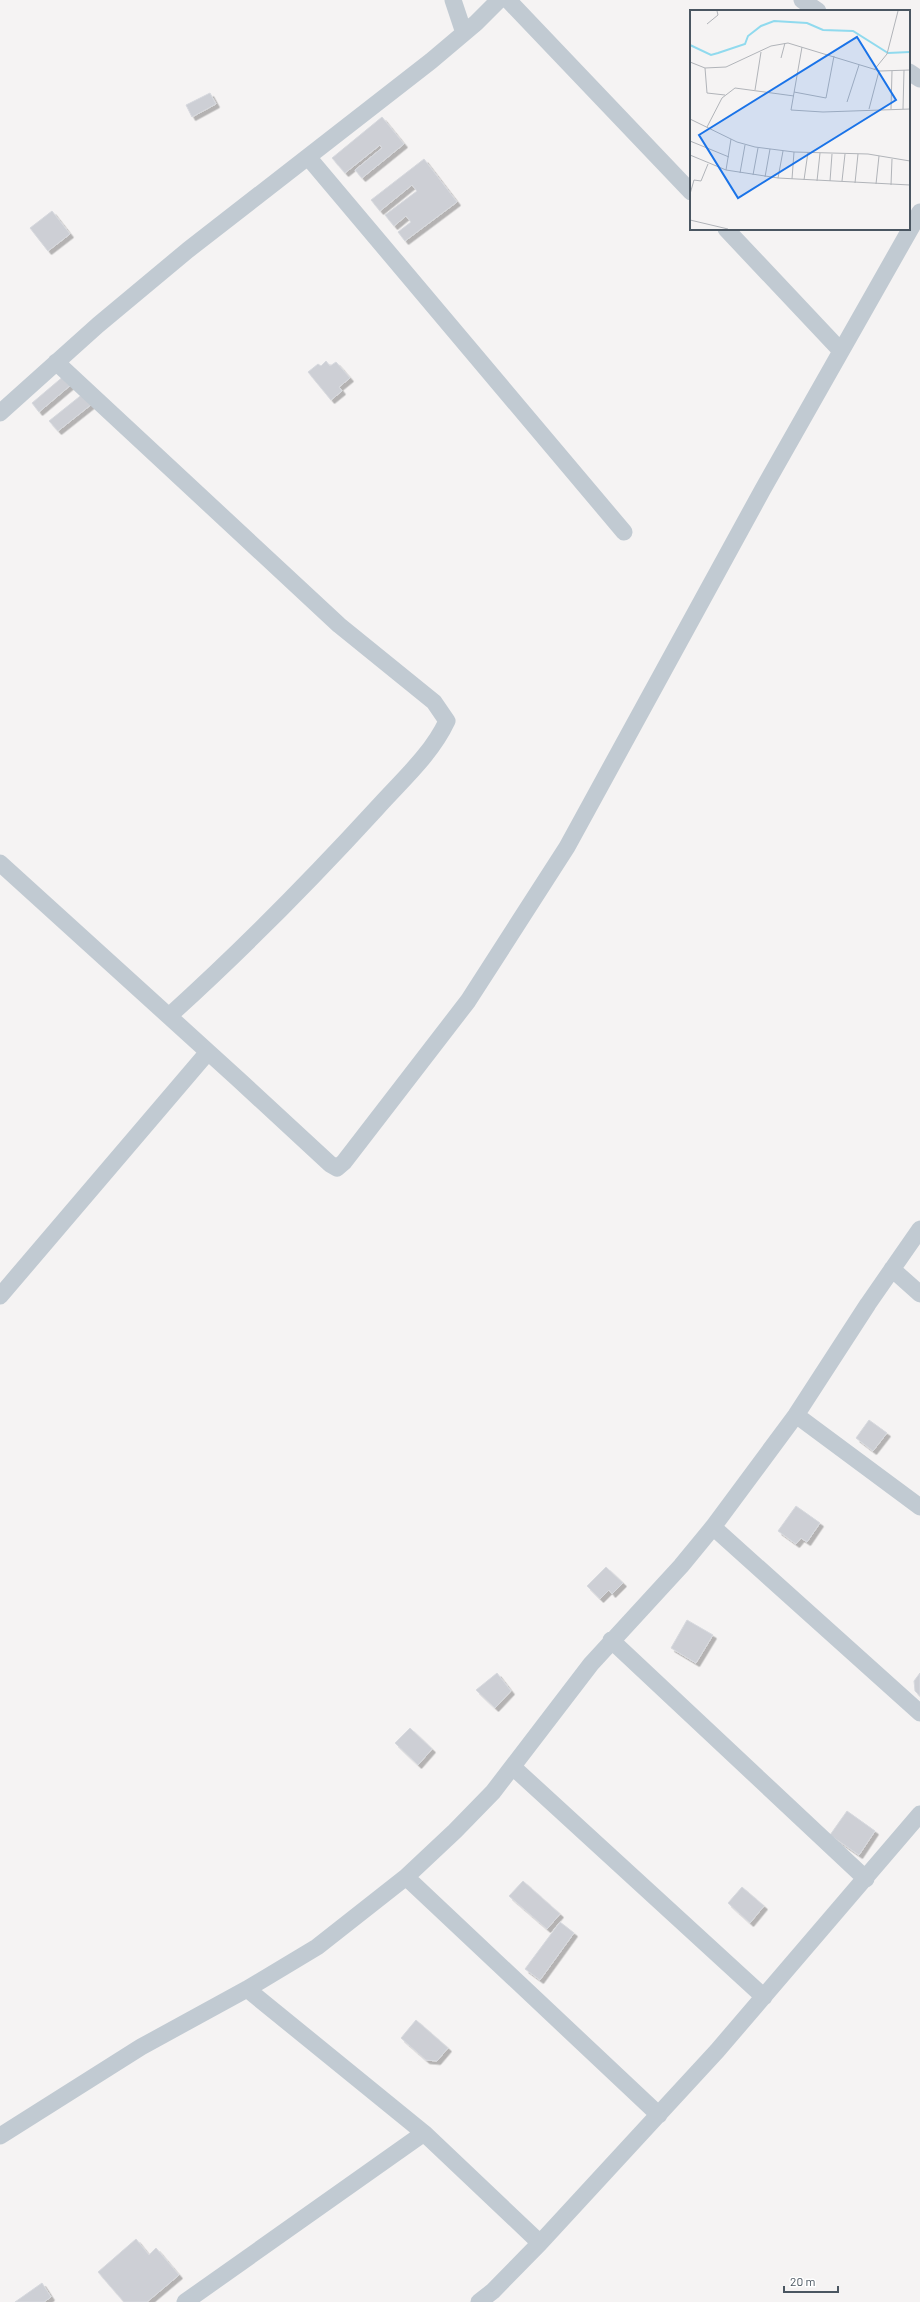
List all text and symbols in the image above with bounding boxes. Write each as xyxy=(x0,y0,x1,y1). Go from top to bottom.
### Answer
inset map xyxy=(690,10,910,230)
scale bar xyxy=(784,2268,838,2294)
text: 20 m xyxy=(790,2274,816,2288)

